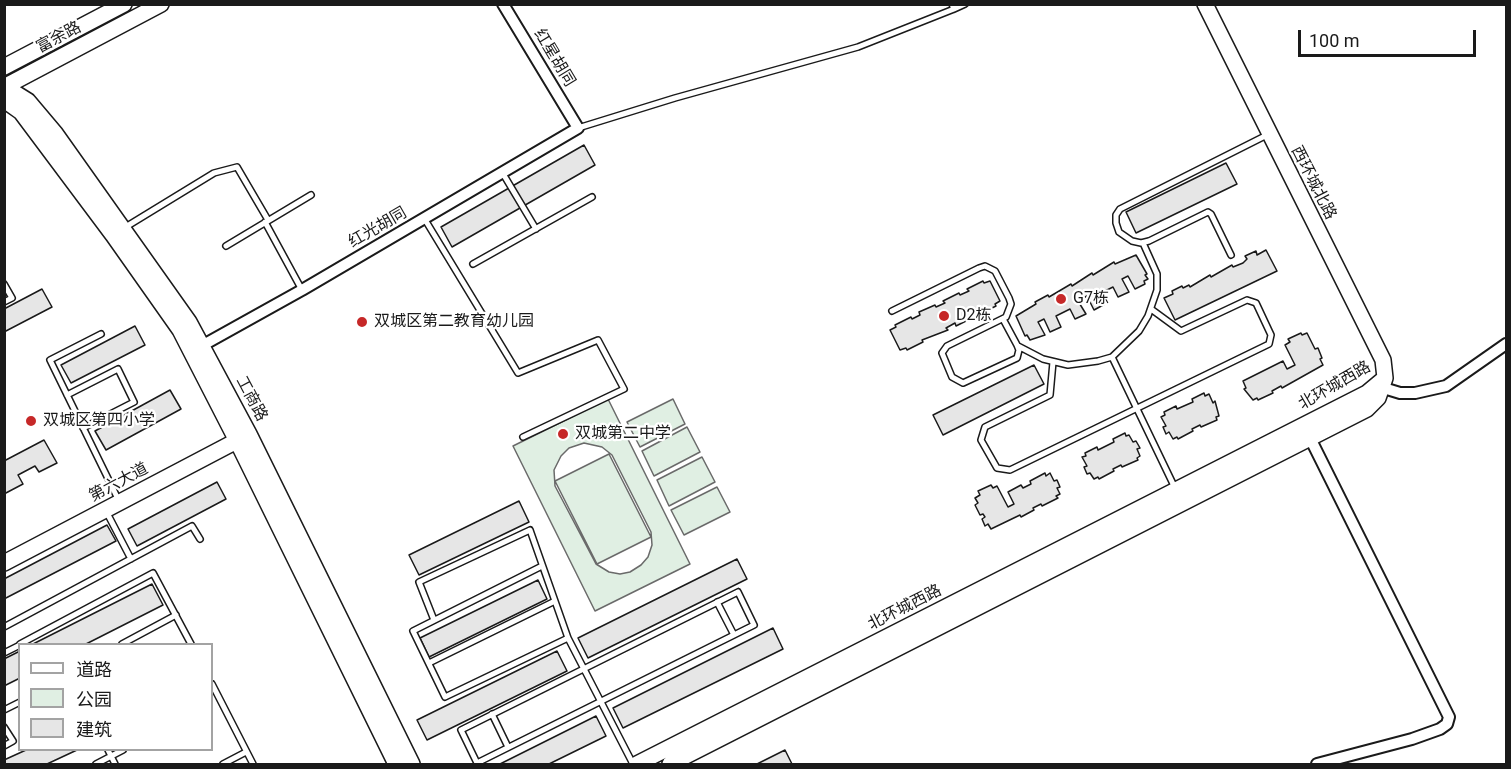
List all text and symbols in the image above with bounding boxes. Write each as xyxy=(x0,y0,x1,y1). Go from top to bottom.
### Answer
street label: 富余路 xyxy=(33,18,85,58)
scale bar xyxy=(1301,18,1480,56)
street label: 红星胡同 xyxy=(529,26,579,90)
text: 100 m xyxy=(1309,30,1360,51)
street label: 西环城北路 xyxy=(1286,143,1340,223)
street label: 红光胡同 xyxy=(345,204,411,252)
place label: G7栋 xyxy=(1073,289,1109,309)
marker: G7栋 xyxy=(1054,292,1068,306)
place label: D2栋 xyxy=(956,306,991,326)
marker: D2栋 xyxy=(937,309,951,323)
place label: 双城区第二教育幼儿园 xyxy=(374,312,534,332)
marker: 双城区第二教育幼儿园 xyxy=(355,315,369,329)
street label: 北环城西路 xyxy=(1296,358,1374,414)
street label: 工商路 xyxy=(231,373,271,425)
place label: 双城区第四小学 xyxy=(43,411,155,431)
marker: 双城区第四小学 xyxy=(24,414,38,428)
place label: 双城第二中学 xyxy=(575,424,671,444)
marker: 双城第二中学 xyxy=(556,427,570,441)
street label: 第六大道 xyxy=(86,460,152,506)
street label: 北环城西路 xyxy=(865,581,945,635)
legend xyxy=(18,643,213,751)
text: 道路 xyxy=(76,659,112,680)
text: 公园 xyxy=(76,689,112,710)
text: 建筑 xyxy=(76,719,112,740)

